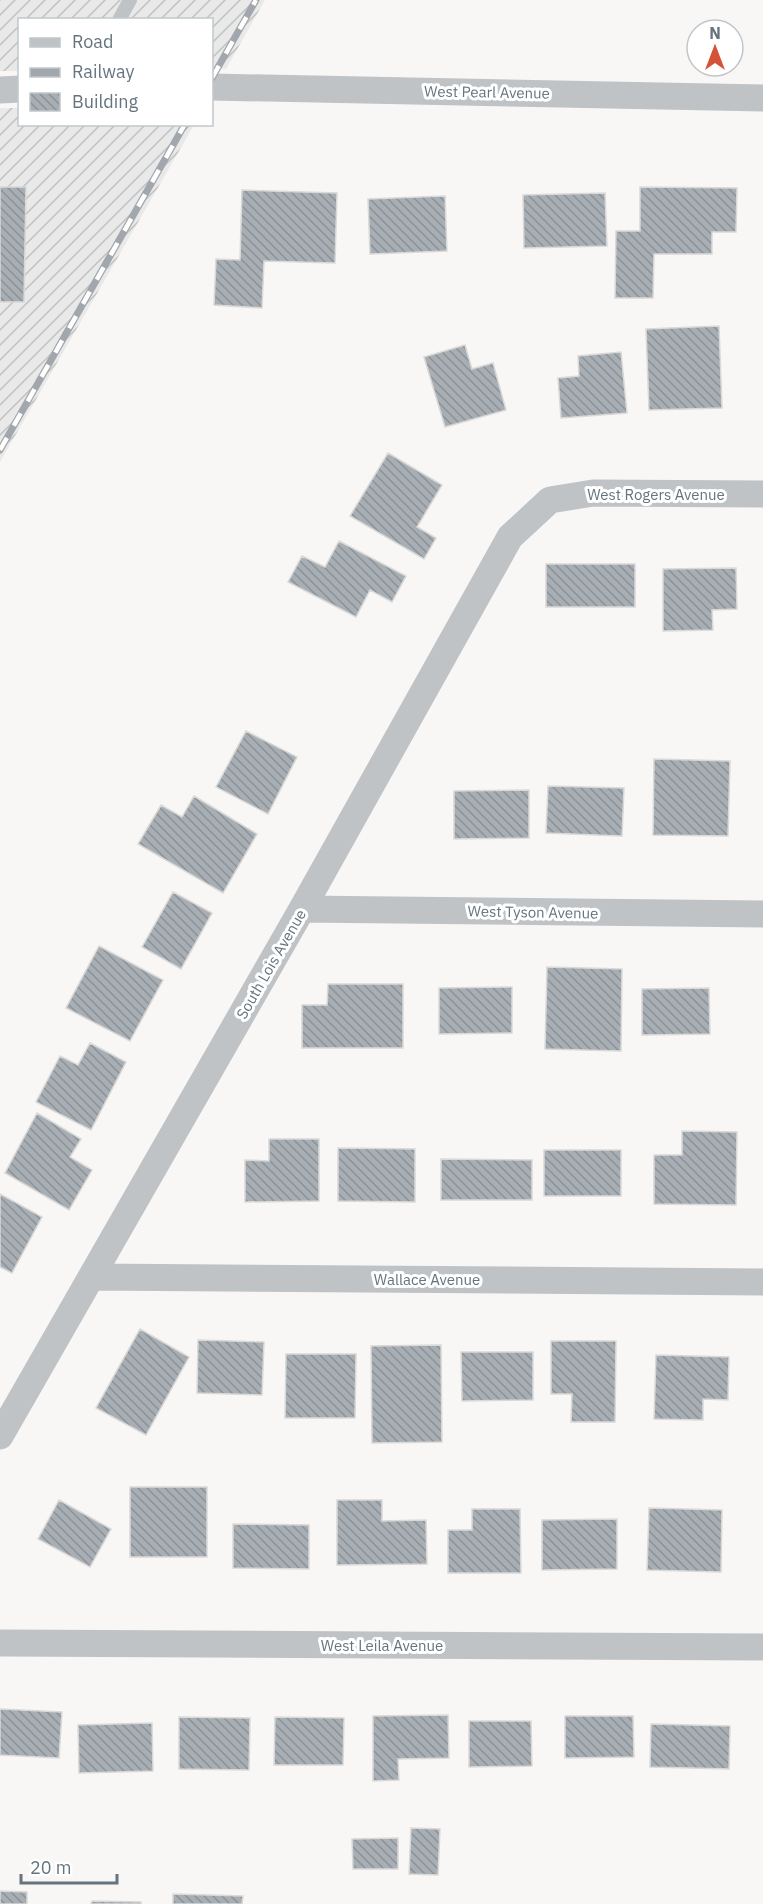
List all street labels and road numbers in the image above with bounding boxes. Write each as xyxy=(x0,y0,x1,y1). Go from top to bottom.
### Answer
street label: West Pearl Avenue xyxy=(424,81,550,103)
street label: West Rogers Avenue xyxy=(587,485,725,504)
street label: West Tyson Avenue xyxy=(468,901,598,923)
street label: South Lois Avenue xyxy=(232,906,310,1022)
street label: Wallace Avenue xyxy=(374,1270,480,1289)
street label: West Leila Avenue xyxy=(321,1636,443,1655)

